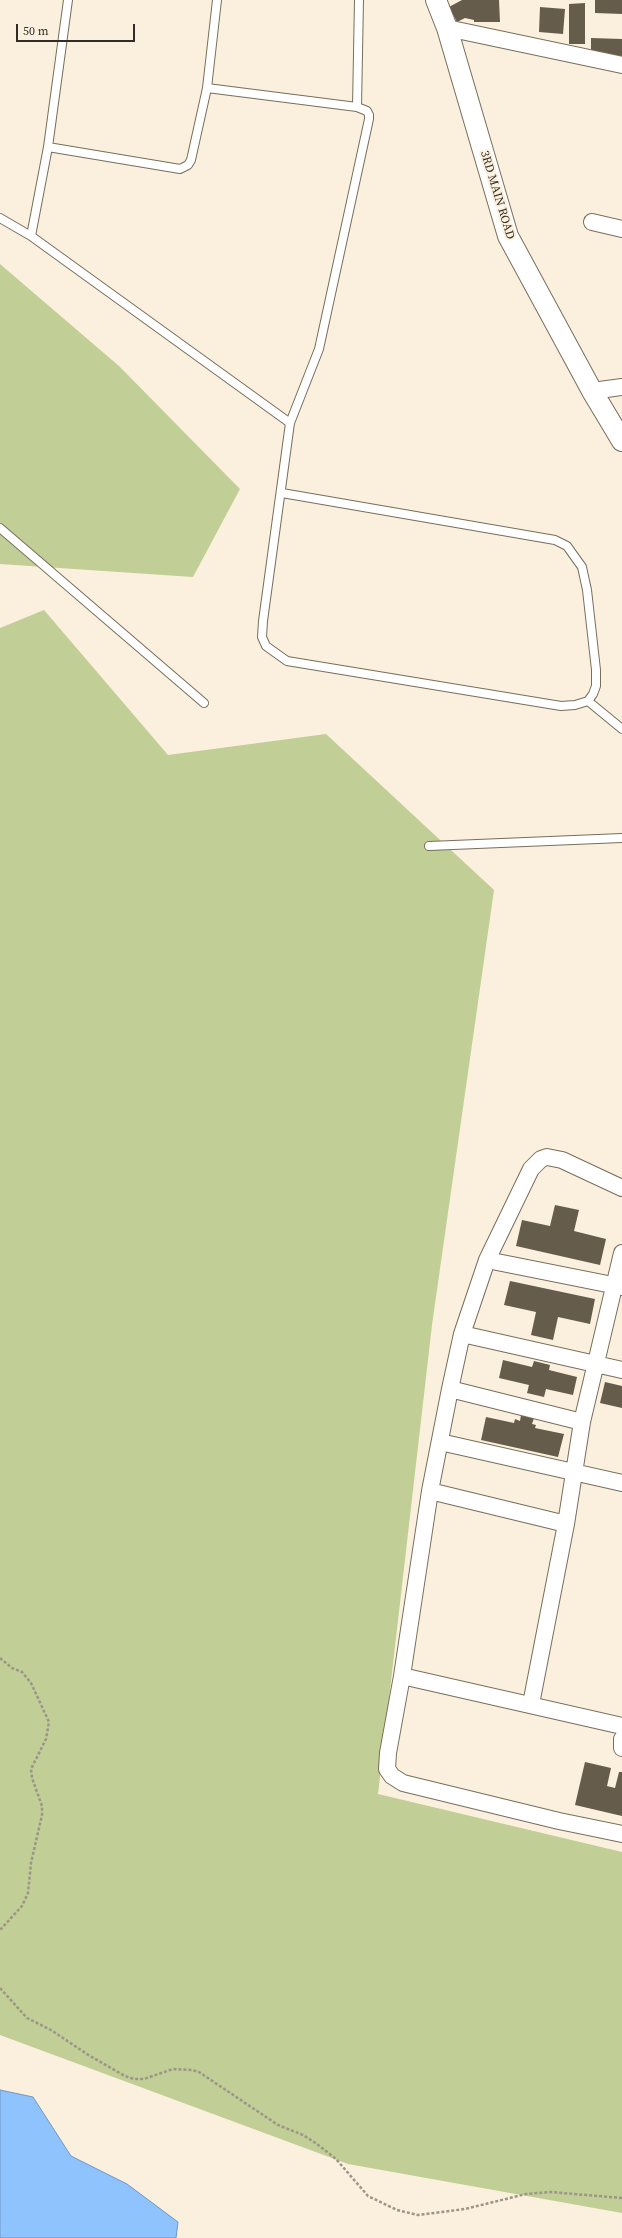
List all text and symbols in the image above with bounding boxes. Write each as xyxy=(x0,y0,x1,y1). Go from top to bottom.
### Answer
scale bar xyxy=(18,16,137,42)
text: 50 m xyxy=(23,23,49,39)
street label: 3RD MAIN ROAD xyxy=(477,149,517,241)

